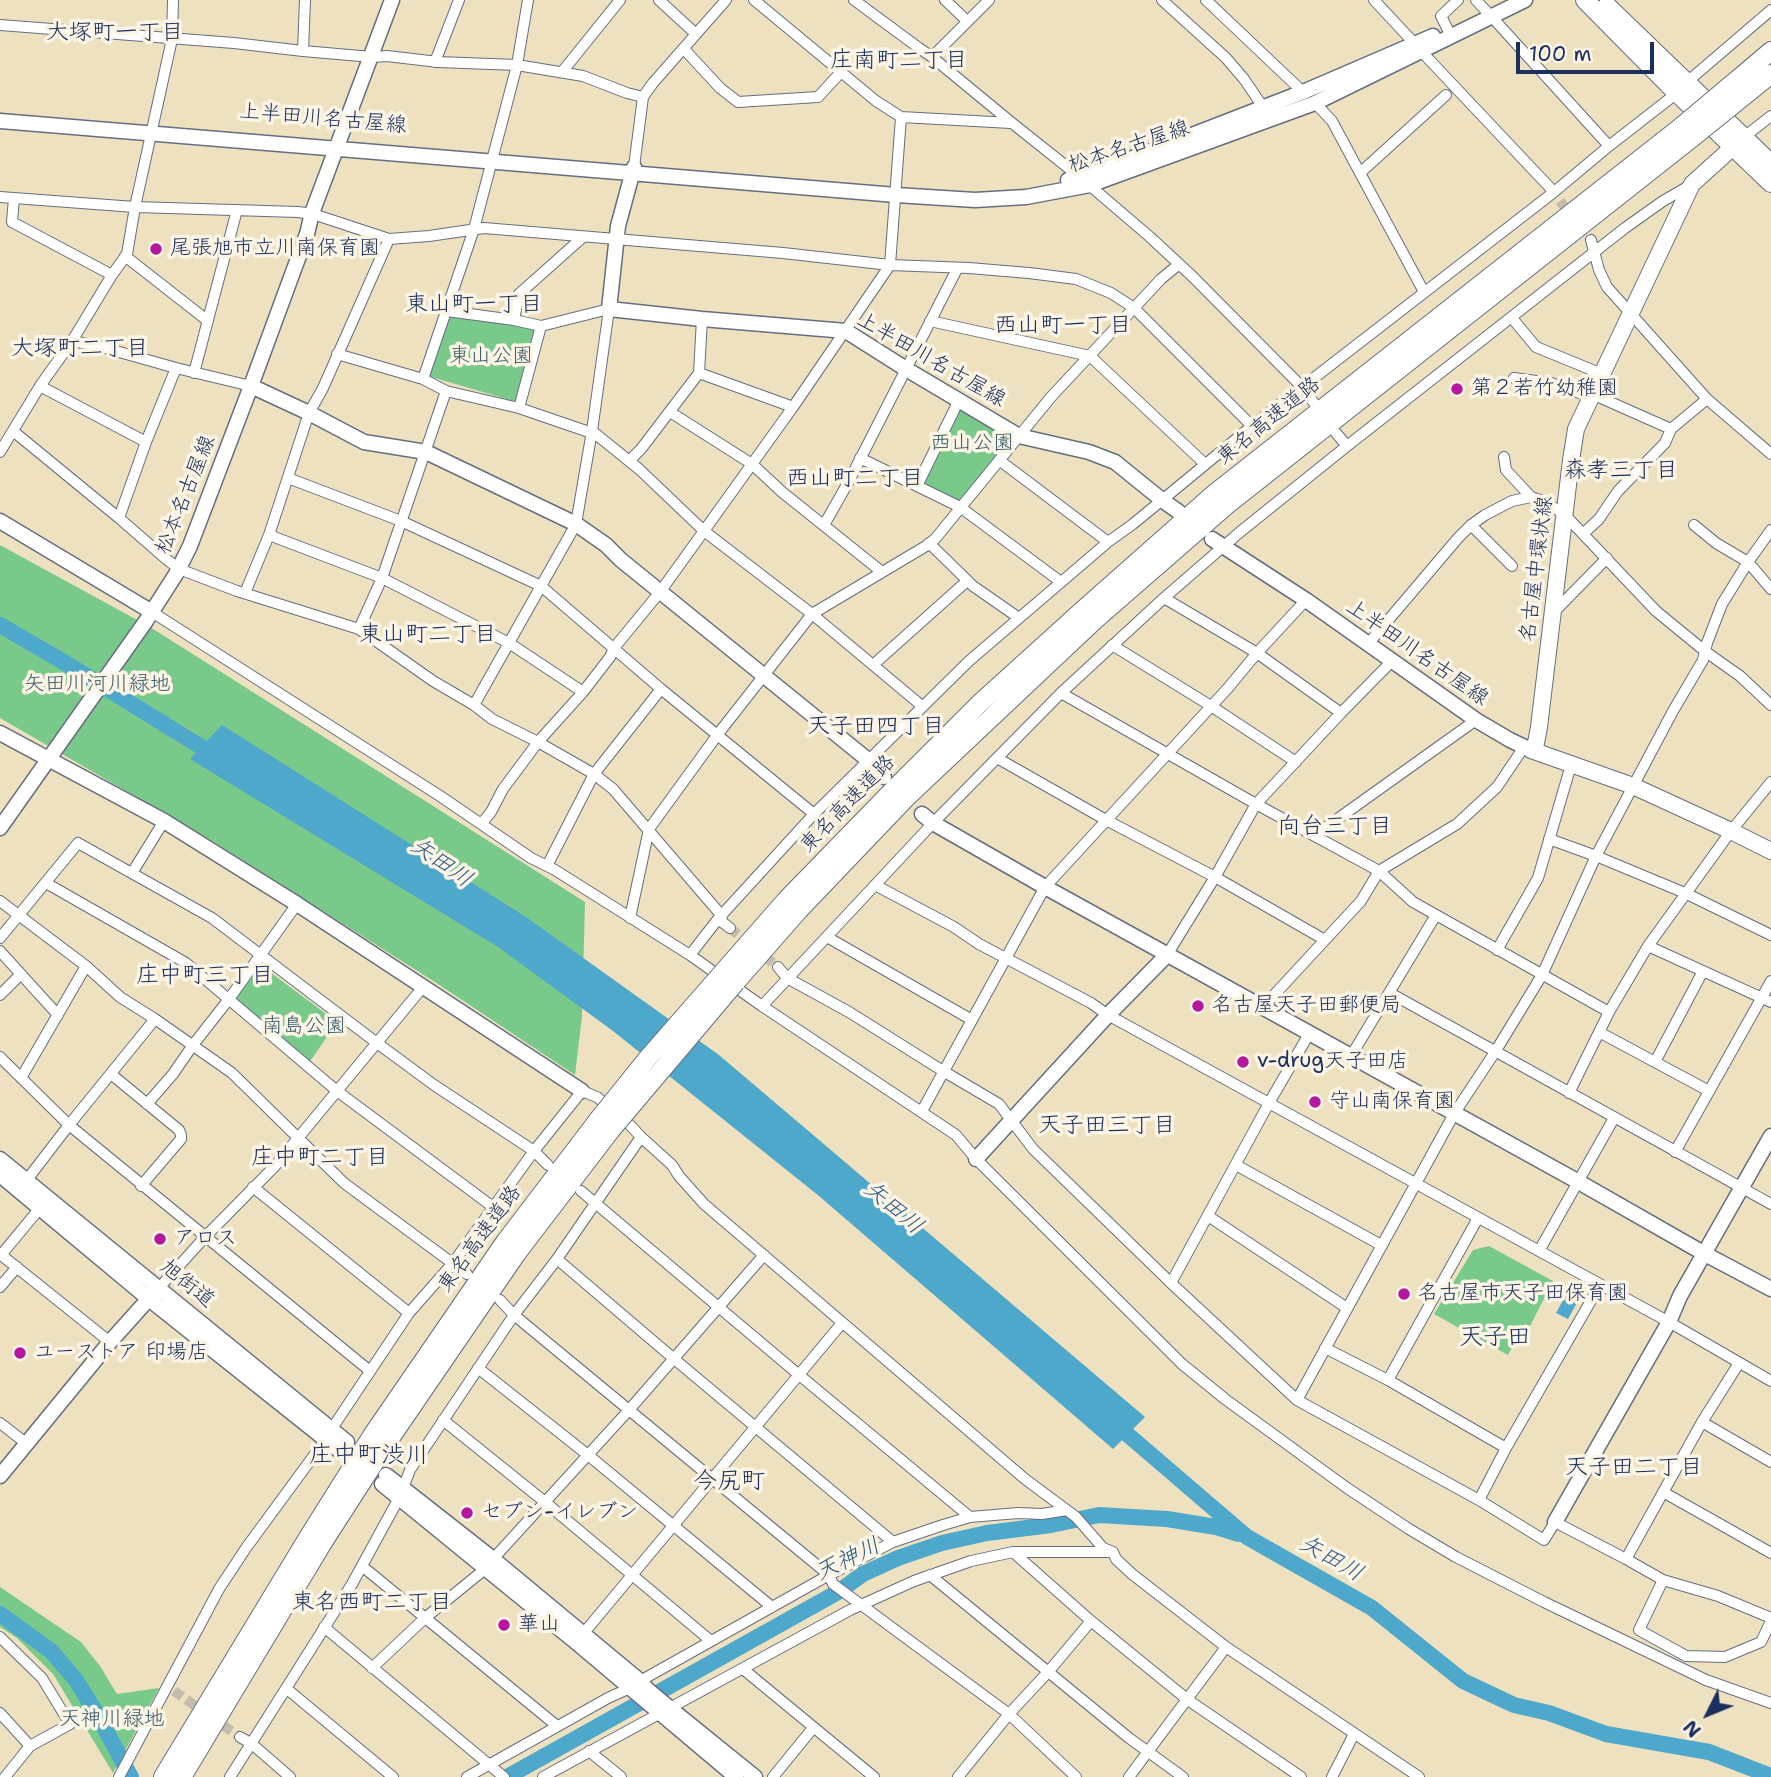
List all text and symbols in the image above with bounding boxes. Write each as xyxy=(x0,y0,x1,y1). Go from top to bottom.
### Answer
district label: 大塚町一丁目 xyxy=(46,19,184,47)
scale bar xyxy=(1519,28,1657,72)
text: 100 m xyxy=(1529,40,1592,68)
district label: 庄南町二丁目 xyxy=(830,47,968,75)
street label: 上半田川名古屋線 xyxy=(238,99,408,139)
street label: 松本名古屋線 xyxy=(1065,116,1193,178)
place label: 尾張旭市立川南保育園 xyxy=(170,236,380,262)
marker: 尾張旭市立川南保育園 xyxy=(148,241,164,257)
district label: 東山町一丁目 xyxy=(405,291,543,319)
street label: 上半田川名古屋線 xyxy=(852,307,1010,413)
district label: 西山町一丁目 xyxy=(994,312,1132,340)
district label: 大塚町二丁目 xyxy=(11,335,149,363)
park label: 東山公園 xyxy=(449,344,533,370)
street label: 東名高速道路 xyxy=(1212,372,1326,470)
place label: 第２若竹幼稚園 xyxy=(1471,376,1618,402)
marker: 第２若竹幼稚園 xyxy=(1449,381,1465,397)
park label: 西山公園 xyxy=(930,431,1014,457)
street label: 松本名古屋線 xyxy=(151,432,221,558)
district label: 森孝三丁目 xyxy=(1564,457,1678,485)
district label: 西山町二丁目 xyxy=(786,465,924,493)
street label: 名古屋中環状線 xyxy=(1516,495,1558,643)
street label: 上半田川名古屋線 xyxy=(1341,594,1493,712)
district label: 東山町二丁目 xyxy=(359,621,497,649)
park label: 矢田川河川緑地 xyxy=(24,672,170,698)
district label: 天子田四丁目 xyxy=(807,713,945,741)
street label: 東名高速道路 xyxy=(795,750,901,858)
district label: 向台三丁目 xyxy=(1278,813,1392,841)
water label: 矢田川 xyxy=(405,832,477,894)
district label: 庄中町三丁目 xyxy=(136,962,274,990)
place label: 名古屋天子田郵便局 xyxy=(1212,993,1401,1019)
marker: 名古屋天子田郵便局 xyxy=(1190,998,1206,1014)
park label: 南島公園 xyxy=(262,1014,346,1040)
place label: v-drug天子田店 xyxy=(1257,1049,1408,1075)
marker: v-drug天子田店 xyxy=(1235,1054,1251,1070)
place label: 守山南保育園 xyxy=(1329,1089,1455,1115)
marker: 守山南保育園 xyxy=(1307,1094,1323,1110)
district label: 天子田三丁目 xyxy=(1038,1112,1176,1140)
district label: 庄中町二丁目 xyxy=(251,1144,389,1172)
water label: 矢田川 xyxy=(858,1175,928,1241)
street label: 東名高速道路 xyxy=(433,1181,527,1297)
place label: アロス xyxy=(174,1226,237,1252)
marker: アロス xyxy=(152,1231,168,1247)
street label: 旭街道 xyxy=(155,1254,219,1314)
place label: 名古屋市天子田保育園 xyxy=(1418,1281,1628,1307)
marker: 名古屋市天子田保育園 xyxy=(1396,1286,1412,1302)
district label: 天子田 xyxy=(1459,1324,1531,1352)
place label: ユーストア 印場店 xyxy=(34,1340,208,1366)
marker: ユーストア 印場店 xyxy=(12,1345,28,1361)
district label: 庄中町渋川 xyxy=(309,1442,429,1470)
district label: 天子田二丁目 xyxy=(1565,1454,1703,1482)
district label: 今尻町 xyxy=(693,1468,765,1496)
place label: セブン-イレブン xyxy=(481,1500,638,1526)
marker: セブン-イレブン xyxy=(459,1505,475,1521)
water label: 矢田川 xyxy=(1294,1530,1368,1588)
water label: 天神川 xyxy=(811,1532,885,1588)
district label: 東名西町二丁目 xyxy=(292,1589,452,1617)
place label: 華山 xyxy=(518,1612,560,1638)
marker: 華山 xyxy=(496,1617,512,1633)
north arrow xyxy=(1673,1679,1743,1749)
park label: 天神川緑地 xyxy=(60,1707,164,1733)
text: N xyxy=(1678,1715,1707,1743)

